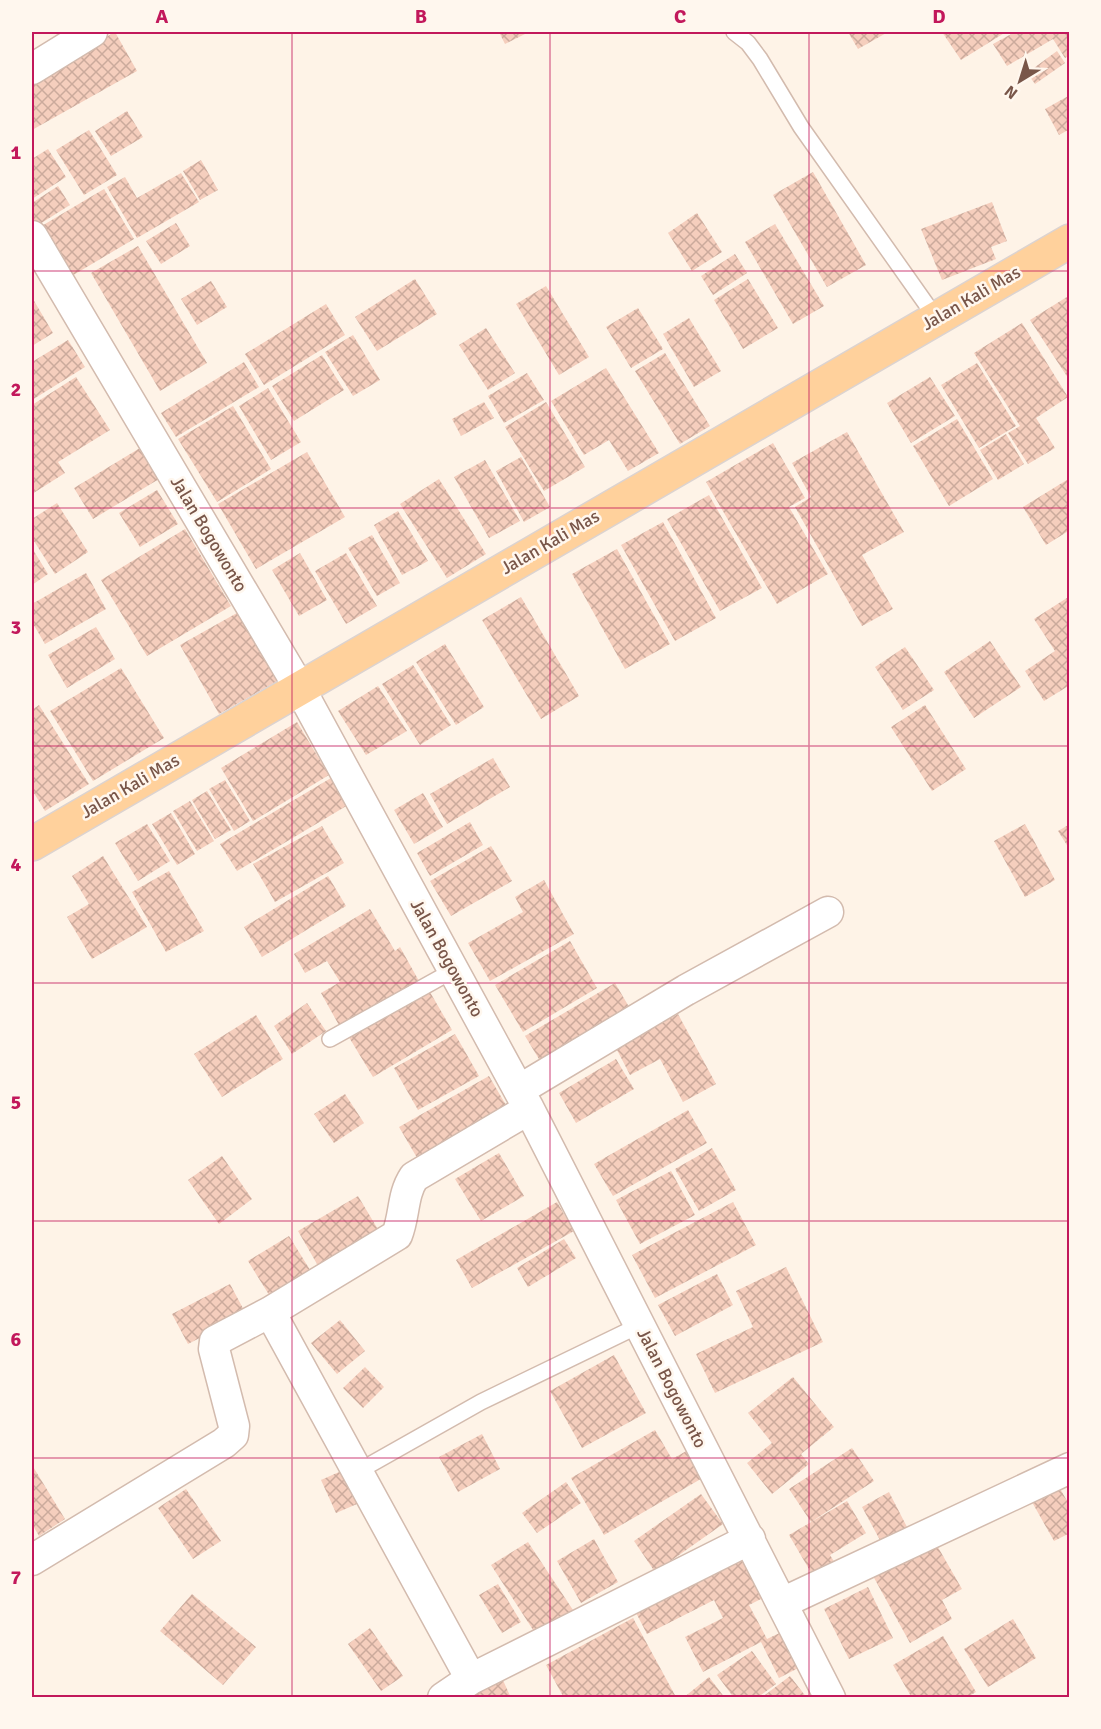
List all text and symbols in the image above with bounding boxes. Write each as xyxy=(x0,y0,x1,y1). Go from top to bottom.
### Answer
text: A xyxy=(156,4,169,29)
text: B xyxy=(415,4,427,29)
text: C xyxy=(674,4,686,29)
text: D xyxy=(932,4,946,29)
north arrow xyxy=(990,51,1050,111)
text: N xyxy=(1001,81,1022,103)
text: 1 xyxy=(11,140,22,165)
street label: Jalan Kali Mas xyxy=(918,261,1024,335)
text: 2 xyxy=(11,377,21,402)
street label: Jalan Bogowonto xyxy=(166,472,252,596)
street label: Jalan Kali Mas xyxy=(497,505,603,579)
text: 3 xyxy=(11,615,21,640)
street label: Jalan Kali Mas xyxy=(77,749,183,823)
text: 4 xyxy=(11,852,22,877)
street label: Jalan Bogowonto xyxy=(406,895,488,1021)
text: 5 xyxy=(11,1090,21,1115)
street label: Jalan Bogowonto xyxy=(632,1324,712,1452)
text: 6 xyxy=(11,1327,22,1352)
text: 7 xyxy=(11,1565,22,1590)

